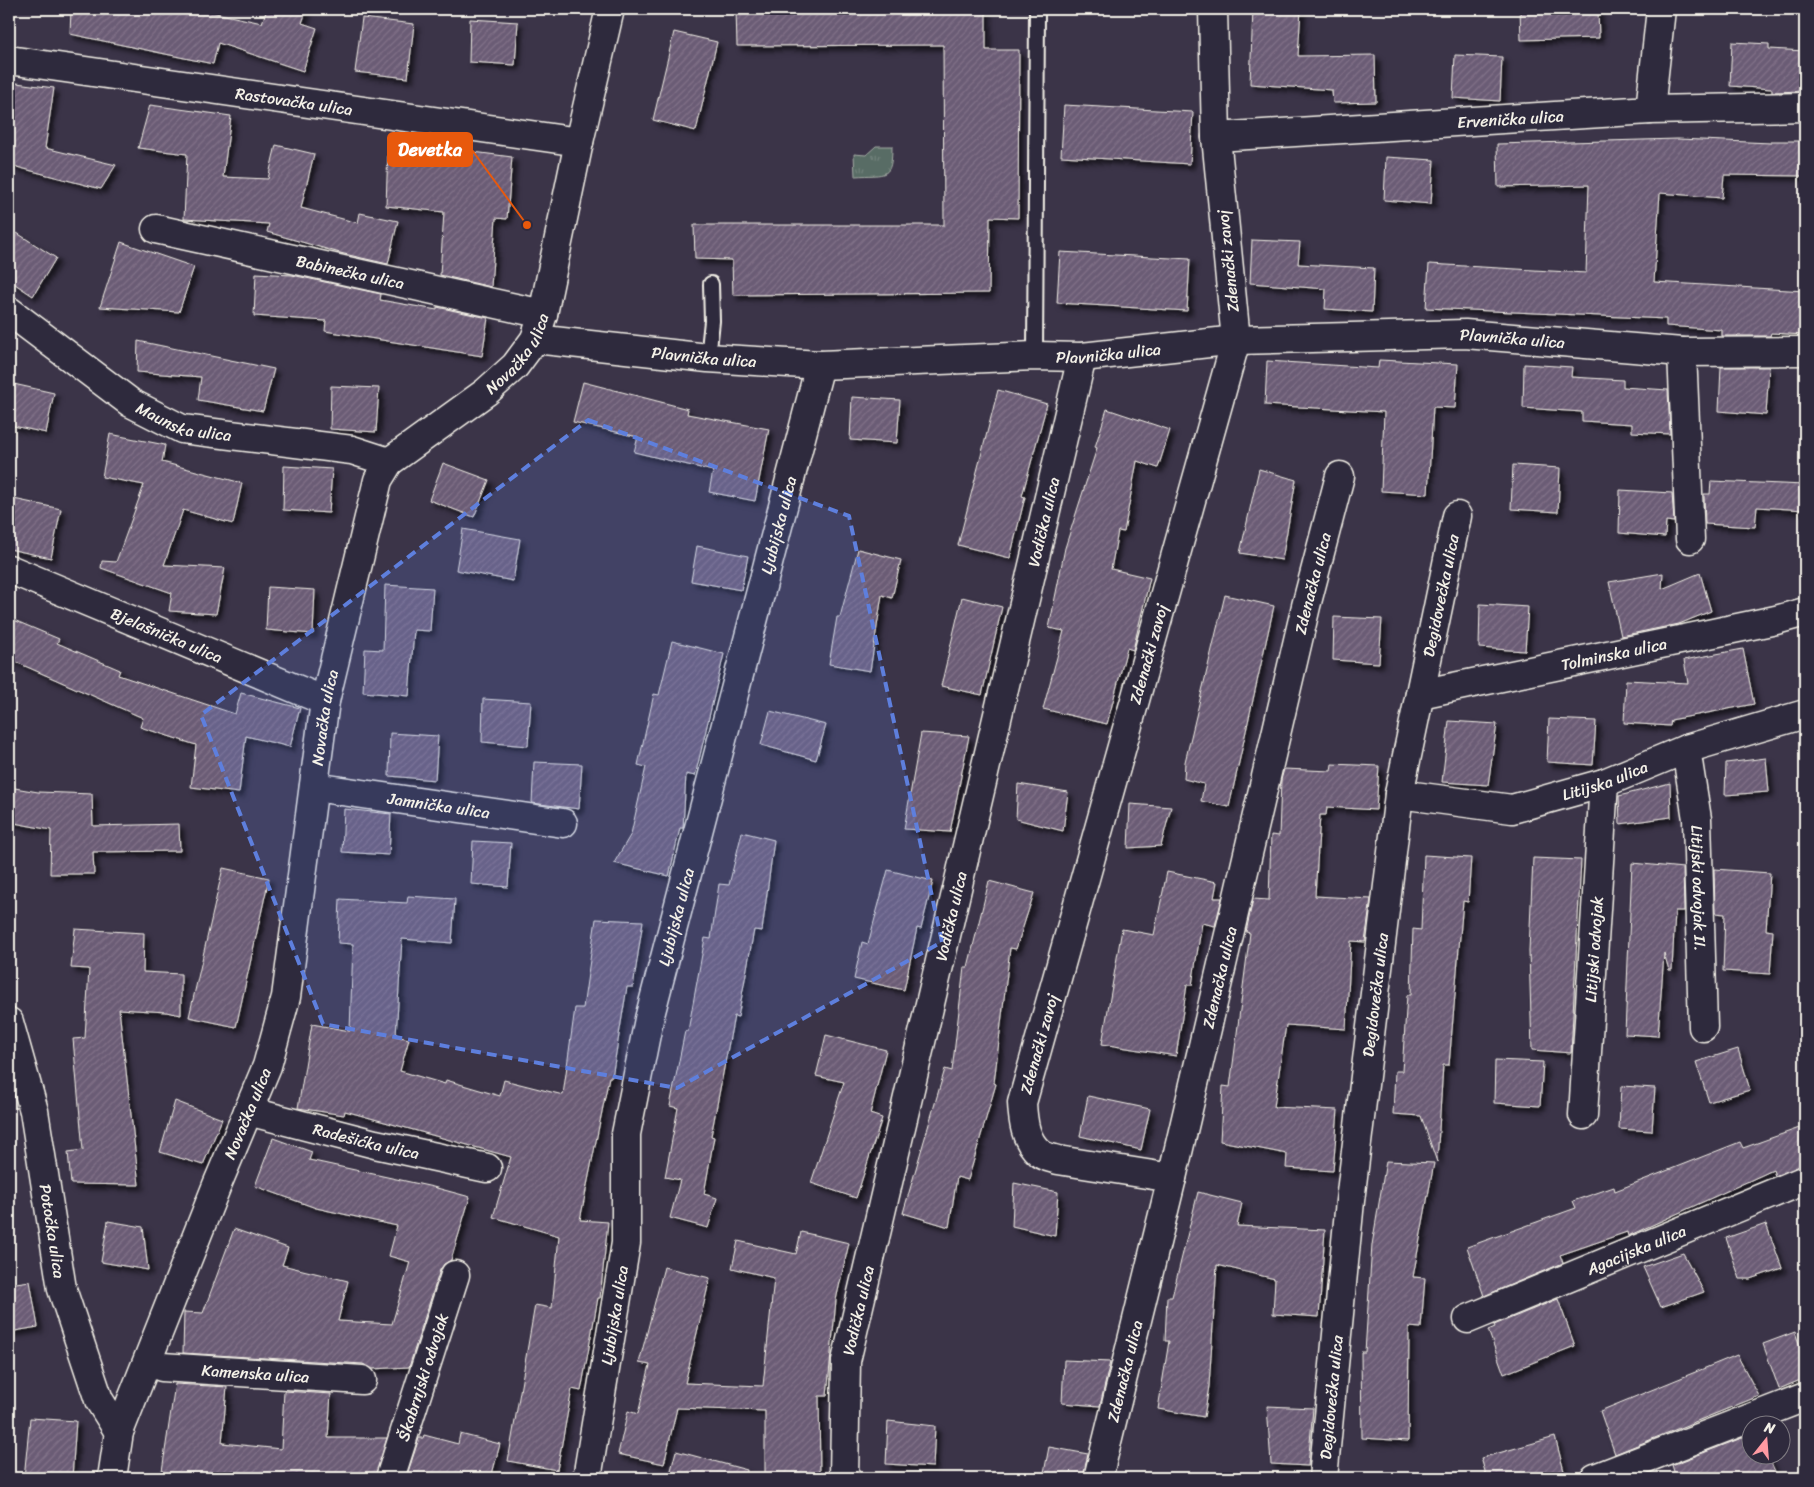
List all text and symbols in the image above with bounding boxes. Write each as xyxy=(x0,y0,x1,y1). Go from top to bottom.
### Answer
street label: Rastovačka ulica xyxy=(234,78,355,124)
street label: Ervenička ulica xyxy=(1456,101,1565,136)
callout: Devetka xyxy=(388,133,472,166)
text: Devetka xyxy=(398,134,463,166)
street label: Zdenački zavoj xyxy=(1208,207,1248,314)
street label: Babinečka ulica xyxy=(294,246,407,298)
street label: Novačka ulica xyxy=(478,309,557,401)
street label: Plavnička ulica xyxy=(1460,319,1566,357)
street label: Plavnička ulica xyxy=(1056,334,1162,372)
street label: Plavnička ulica xyxy=(650,337,757,376)
street label: Maunska ulica xyxy=(131,393,233,450)
street label: Ljubijska ulica xyxy=(751,473,805,577)
street label: Vodička ulica xyxy=(1019,474,1068,570)
street label: Zdenačka ulica xyxy=(1285,529,1339,637)
street label: Degidovečka ulica xyxy=(1413,531,1468,660)
street label: Bjelašnička ulica xyxy=(106,599,227,671)
street label: Zdenački zavoj xyxy=(1120,599,1176,708)
street label: Tolminska ulica xyxy=(1558,629,1669,679)
street label: Novačka ulica xyxy=(302,666,347,767)
street label: Litijska ulica xyxy=(1558,752,1652,809)
street label: Jamnička ulica xyxy=(385,783,492,827)
street label: Litijski odvojak II. xyxy=(1683,825,1715,952)
street label: Ljubijska ulica xyxy=(649,865,702,969)
street label: Vodička ulica xyxy=(926,868,975,964)
street label: Litijski odvojak xyxy=(1576,895,1611,1003)
street label: Zdenačka ulica xyxy=(1193,923,1245,1032)
street label: Degidovečka ulica xyxy=(1353,930,1397,1058)
street label: Zdenački zavoj xyxy=(1011,989,1067,1098)
street label: Novačka ulica xyxy=(215,1063,279,1164)
street label: Radešićka ulica xyxy=(310,1114,422,1168)
street label: Potočka ulica xyxy=(31,1182,75,1280)
street label: Agacijska ulica xyxy=(1581,1216,1691,1283)
street label: Ljubijska ulica xyxy=(591,1263,637,1367)
street label: Vodička ulica xyxy=(833,1263,882,1358)
street label: Škabrnjski odvojak xyxy=(388,1309,457,1445)
street label: Zdenačka ulica xyxy=(1098,1317,1151,1425)
street label: Degidovečka ulica xyxy=(1310,1333,1351,1461)
street label: Kamenska ulica xyxy=(201,1355,310,1391)
north arrow xyxy=(1742,1414,1792,1464)
text: N xyxy=(1760,1414,1778,1442)

